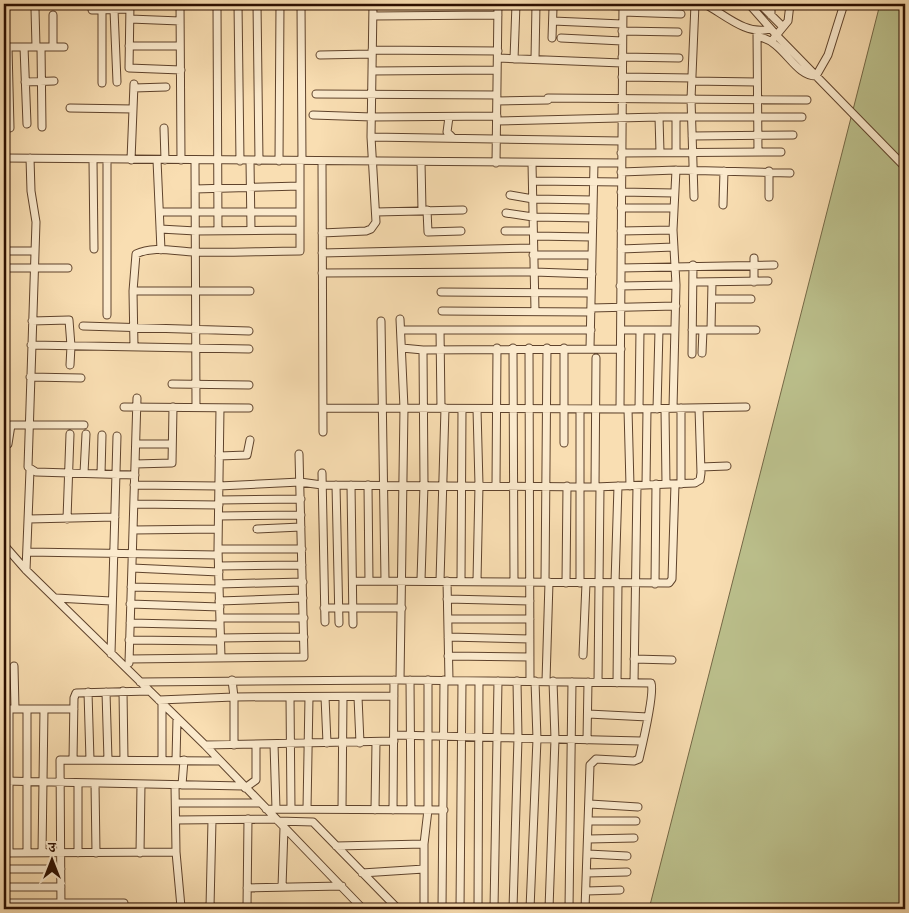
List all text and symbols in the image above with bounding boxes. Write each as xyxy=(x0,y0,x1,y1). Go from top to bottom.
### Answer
north arrow xyxy=(28,836,78,886)
text: उ xyxy=(47,838,56,856)

